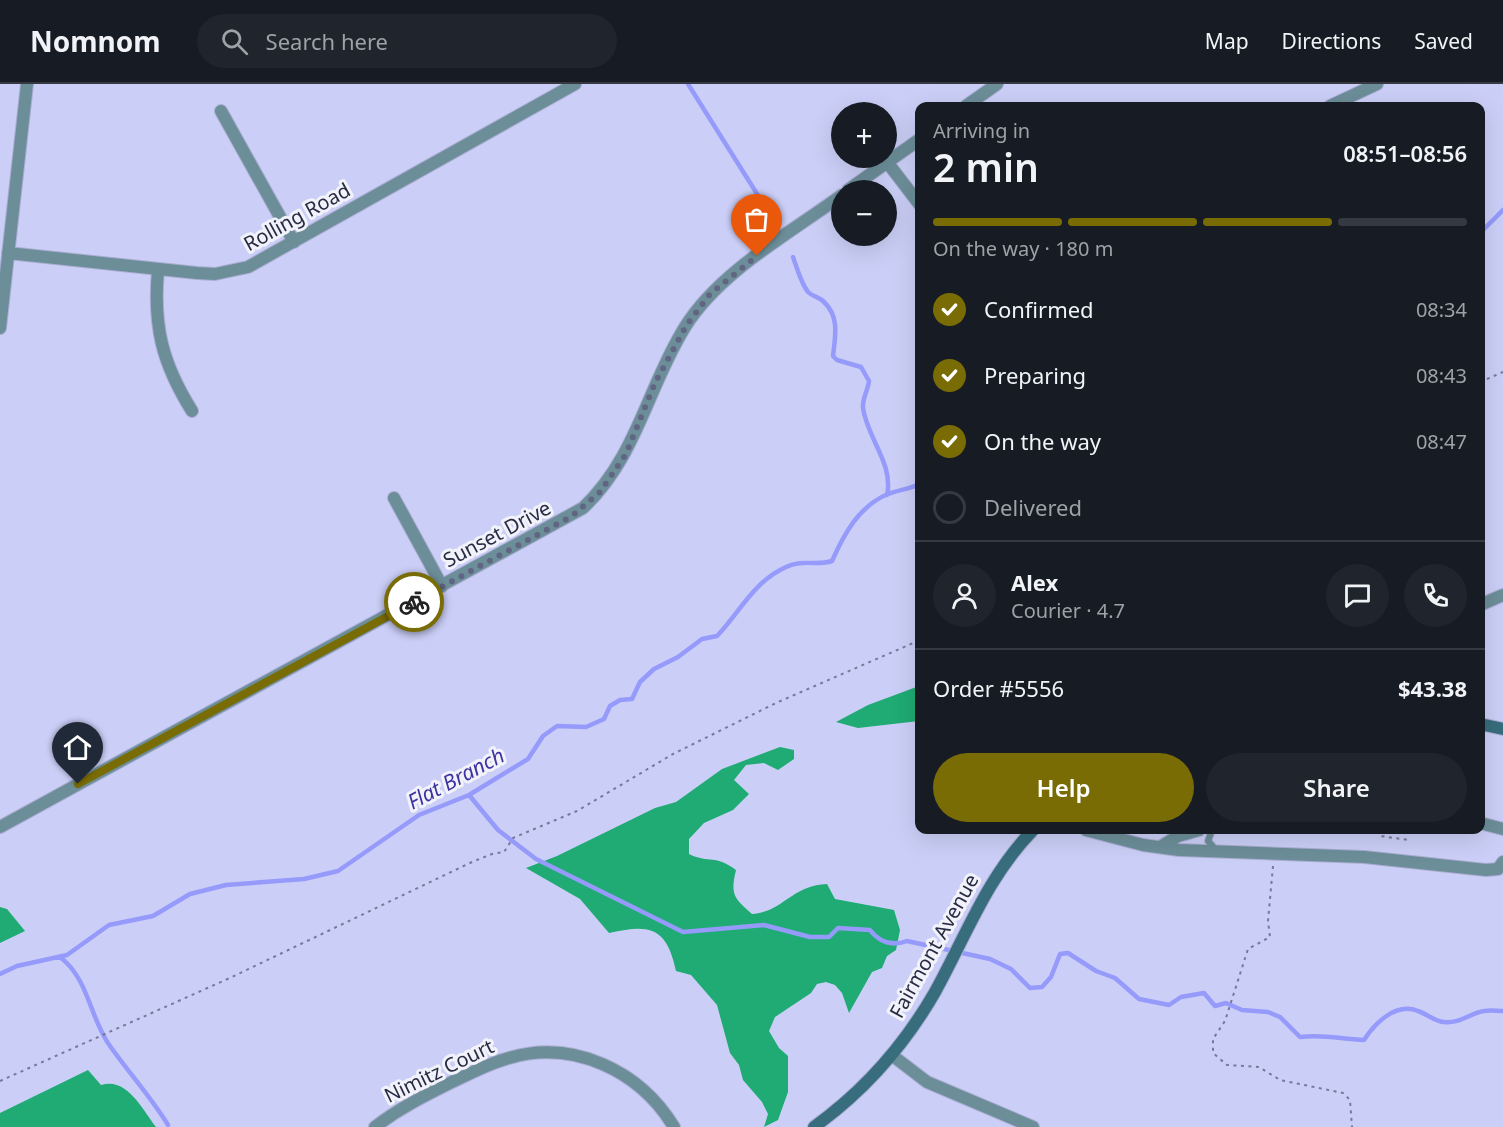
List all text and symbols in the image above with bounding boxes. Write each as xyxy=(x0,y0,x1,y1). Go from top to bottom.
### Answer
search box xyxy=(197,14,617,68)
text: Nomnom xyxy=(30,22,161,60)
icon: search xyxy=(218,25,251,58)
text: Search here xyxy=(266,26,388,56)
text: Map xyxy=(1205,27,1249,55)
text: Directions xyxy=(1282,27,1381,55)
text: Saved xyxy=(1414,27,1473,55)
map controls xyxy=(831,102,897,246)
button: + xyxy=(831,102,897,168)
text: Arriving in xyxy=(933,117,1030,144)
text: 08:51–08:56 xyxy=(1343,138,1467,168)
text: 2 min xyxy=(933,140,1039,193)
street label: Rolling Road xyxy=(239,176,355,257)
button: − xyxy=(831,180,897,246)
pin xyxy=(731,194,782,256)
icon: bag xyxy=(740,203,773,236)
text: On the way · 180 m xyxy=(933,235,1113,262)
icon: check xyxy=(933,293,966,326)
text: Confirmed xyxy=(984,294,1094,324)
text: 08:34 xyxy=(1416,296,1467,323)
icon: check xyxy=(933,359,966,392)
text: Preparing xyxy=(984,360,1086,390)
text: 08:43 xyxy=(1416,362,1467,389)
icon: check xyxy=(933,425,966,458)
text: On the way xyxy=(984,426,1101,456)
text: 08:47 xyxy=(1416,428,1467,455)
text: Delivered xyxy=(984,492,1082,522)
street label: Sunset Drive xyxy=(438,494,555,573)
button: person xyxy=(933,564,996,627)
button: chat xyxy=(1326,564,1389,627)
button: phone xyxy=(1404,564,1467,627)
text: Alex xyxy=(1011,567,1058,597)
courier xyxy=(384,572,444,632)
icon: bike xyxy=(398,586,431,619)
text: Courier · 4.7 xyxy=(1011,597,1125,624)
text: Order #5556 xyxy=(933,673,1064,703)
text: $43.38 xyxy=(1398,673,1467,703)
pin xyxy=(52,722,103,784)
icon: home xyxy=(61,731,94,764)
water label: Flat Branch xyxy=(402,741,509,815)
button: Help xyxy=(933,753,1194,822)
button: Share xyxy=(1206,753,1467,822)
street label: Fairmont Avenue xyxy=(883,869,984,1023)
street label: Nimitz Court xyxy=(380,1032,498,1109)

